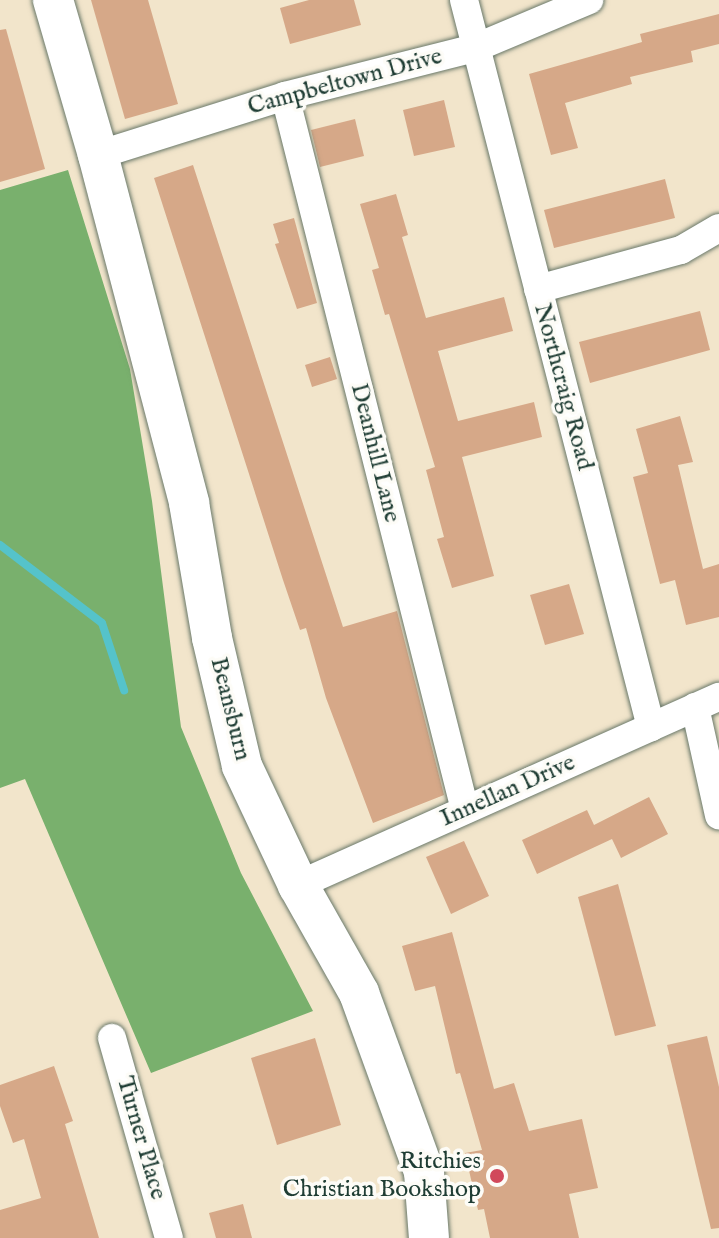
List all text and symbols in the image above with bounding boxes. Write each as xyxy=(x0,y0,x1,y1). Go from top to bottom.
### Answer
street label: Campbeltown Drive xyxy=(245,42,445,122)
street label: Northcraig Road xyxy=(527,301,599,473)
street label: Deanhill Lane xyxy=(344,381,406,525)
street label: Beansburn xyxy=(203,654,257,764)
street label: Innellan Drive xyxy=(436,748,580,834)
street label: Turner Place xyxy=(110,1073,172,1203)
place label: Ritchies Christian Bookshop xyxy=(283,1148,481,1204)
marker: Ritchies Christian Bookshop xyxy=(488,1167,506,1185)

